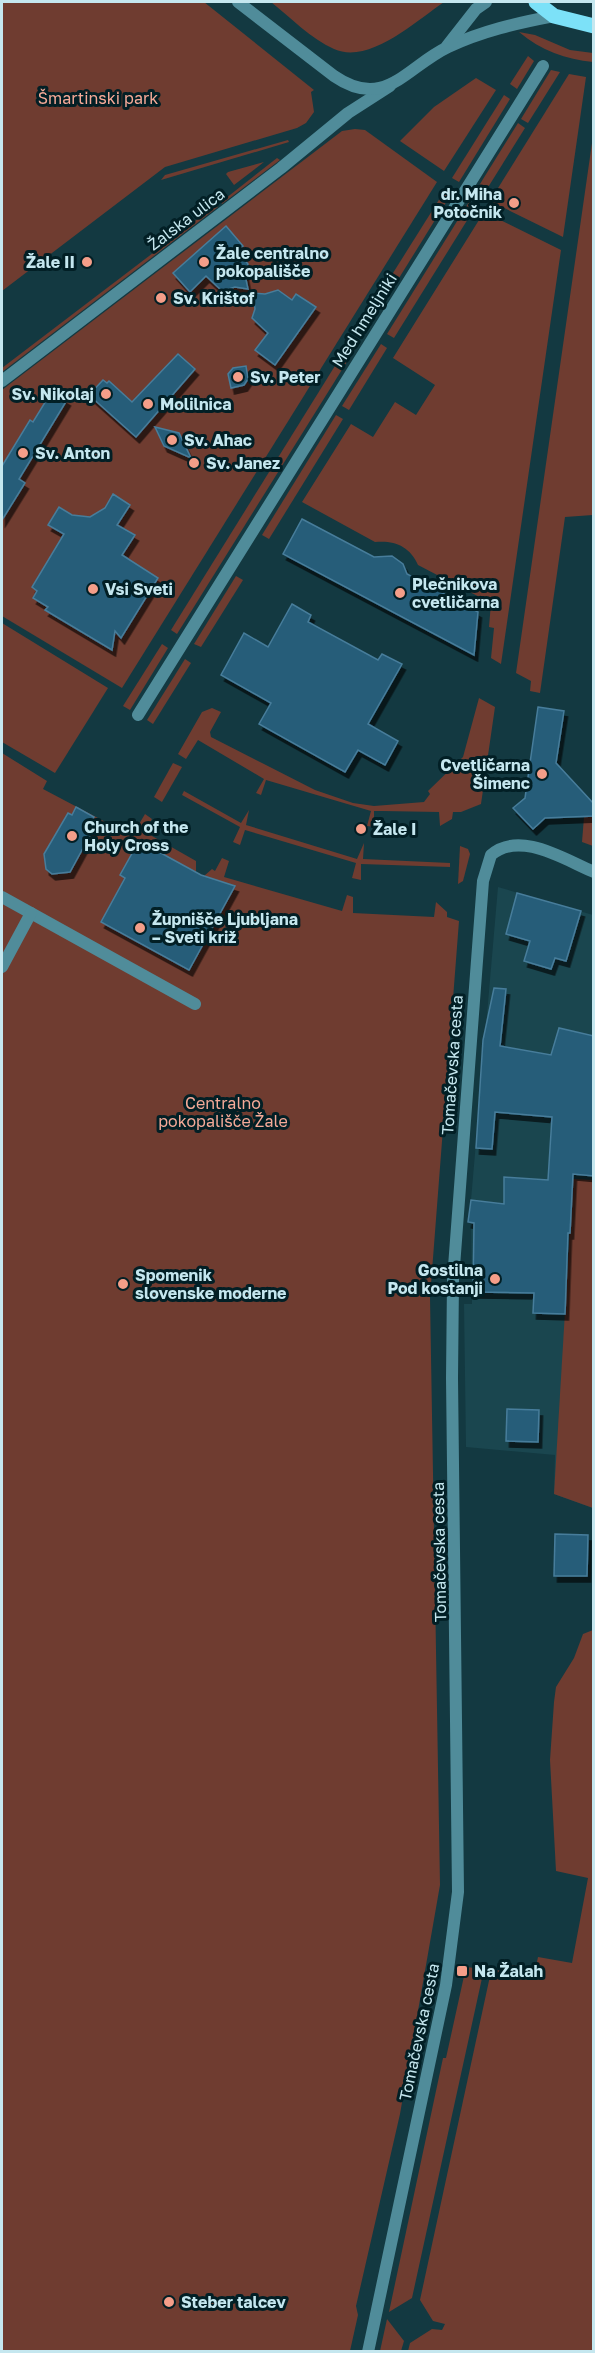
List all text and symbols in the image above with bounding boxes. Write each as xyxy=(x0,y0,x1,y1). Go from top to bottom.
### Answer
park label: Šmartinski park xyxy=(38,88,158,108)
street label: Žalska ulica xyxy=(144,184,228,254)
place label: dr. Miha Potočnik xyxy=(433,184,503,222)
marker: dr. Miha Potočnik xyxy=(507,196,521,210)
place label: Žale centralno pokopališče xyxy=(216,243,329,281)
place label: Žale II xyxy=(26,252,75,272)
marker: Žale II xyxy=(80,255,94,269)
marker: Žale centralno pokopališče xyxy=(197,255,211,269)
street label: Med hmeljniki xyxy=(327,269,401,371)
place label: Sv. Krištof xyxy=(173,288,254,308)
marker: Sv. Krištof xyxy=(154,291,168,305)
place label: Sv. Peter xyxy=(250,367,320,387)
marker: Sv. Peter xyxy=(231,370,245,384)
place label: Sv. Nikolaj xyxy=(11,384,94,404)
marker: Sv. Nikolaj xyxy=(99,387,113,401)
place label: Molilnica xyxy=(160,394,232,414)
marker: Molilnica xyxy=(141,397,155,411)
place label: Sv. Ahac xyxy=(184,430,252,450)
marker: Sv. Ahac xyxy=(165,433,179,447)
place label: Sv. Anton xyxy=(35,443,110,463)
marker: Sv. Anton xyxy=(16,446,30,460)
place label: Sv. Janez xyxy=(206,453,280,473)
marker: Sv. Janez xyxy=(187,456,201,470)
place label: Plečnikova cvetličarna xyxy=(412,574,499,612)
place label: Vsi Sveti xyxy=(105,579,173,599)
marker: Vsi Sveti xyxy=(86,582,100,596)
marker: Plečnikova cvetličarna xyxy=(393,586,407,600)
place label: Cvetličarna Šimenc xyxy=(440,755,530,793)
marker: Cvetličarna Šimenc xyxy=(535,767,549,781)
place label: Church of the Holy Cross xyxy=(84,817,188,855)
place label: Žale I xyxy=(373,819,417,839)
marker: Žale I xyxy=(354,822,368,836)
marker: Church of the Holy Cross xyxy=(65,829,79,843)
place label: Župnišče Ljubljana – Sveti križ xyxy=(152,909,298,947)
marker: Župnišče Ljubljana – Sveti križ xyxy=(133,921,147,935)
street label: Tomačevska cesta xyxy=(437,994,467,1136)
park label: Centralno pokopališče Žale xyxy=(158,1093,288,1131)
place label: Gostilna Pod kostanji xyxy=(387,1260,483,1298)
place label: Spomenik slovenske moderne xyxy=(135,1265,287,1303)
marker: Gostilna Pod kostanji xyxy=(488,1272,502,1286)
marker: Spomenik slovenske moderne xyxy=(116,1277,130,1291)
street label: Tomačevska cesta xyxy=(428,1482,450,1622)
street label: Tomačevska cesta xyxy=(395,1961,443,2103)
place label: Na Žalah xyxy=(474,1961,543,1981)
marker: Na Žalah xyxy=(455,1964,469,1978)
place label: Steber talcev xyxy=(181,2292,286,2312)
marker: Steber talcev xyxy=(162,2295,176,2309)

